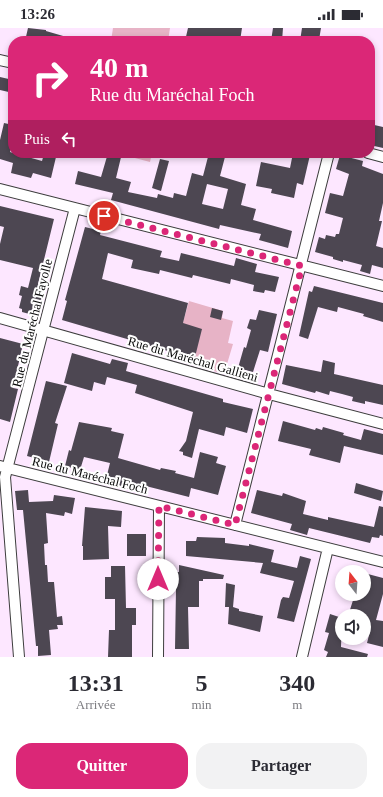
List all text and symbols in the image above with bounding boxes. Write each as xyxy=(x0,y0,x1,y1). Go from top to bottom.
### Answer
text: 13:26 xyxy=(20,6,55,22)
icon: right xyxy=(24,52,76,104)
text: 40 m xyxy=(90,52,148,83)
text: Rue du Maréchal Foch xyxy=(90,85,254,105)
icon: left xyxy=(58,128,80,150)
text: Puis xyxy=(24,131,50,147)
pin xyxy=(87,199,121,233)
icon: arrive xyxy=(93,205,115,227)
street label: Rue du Maréchal Fayolle xyxy=(9,257,55,389)
street label: Rue du Maréchal Gallieni xyxy=(126,333,260,385)
street label: Rue du Maréchal Foch xyxy=(31,453,150,497)
position arrow xyxy=(137,558,179,600)
north arrow xyxy=(335,565,371,601)
map controls xyxy=(335,565,371,645)
button: sound xyxy=(335,609,371,645)
text: 13:31 xyxy=(68,670,124,696)
text: 5 xyxy=(195,670,207,696)
text: 340 xyxy=(279,670,315,696)
text: Arrivée xyxy=(76,697,116,712)
text: min xyxy=(191,697,212,712)
text: m xyxy=(292,697,302,712)
button: Quitter xyxy=(16,743,188,789)
button: Partager xyxy=(196,743,367,789)

